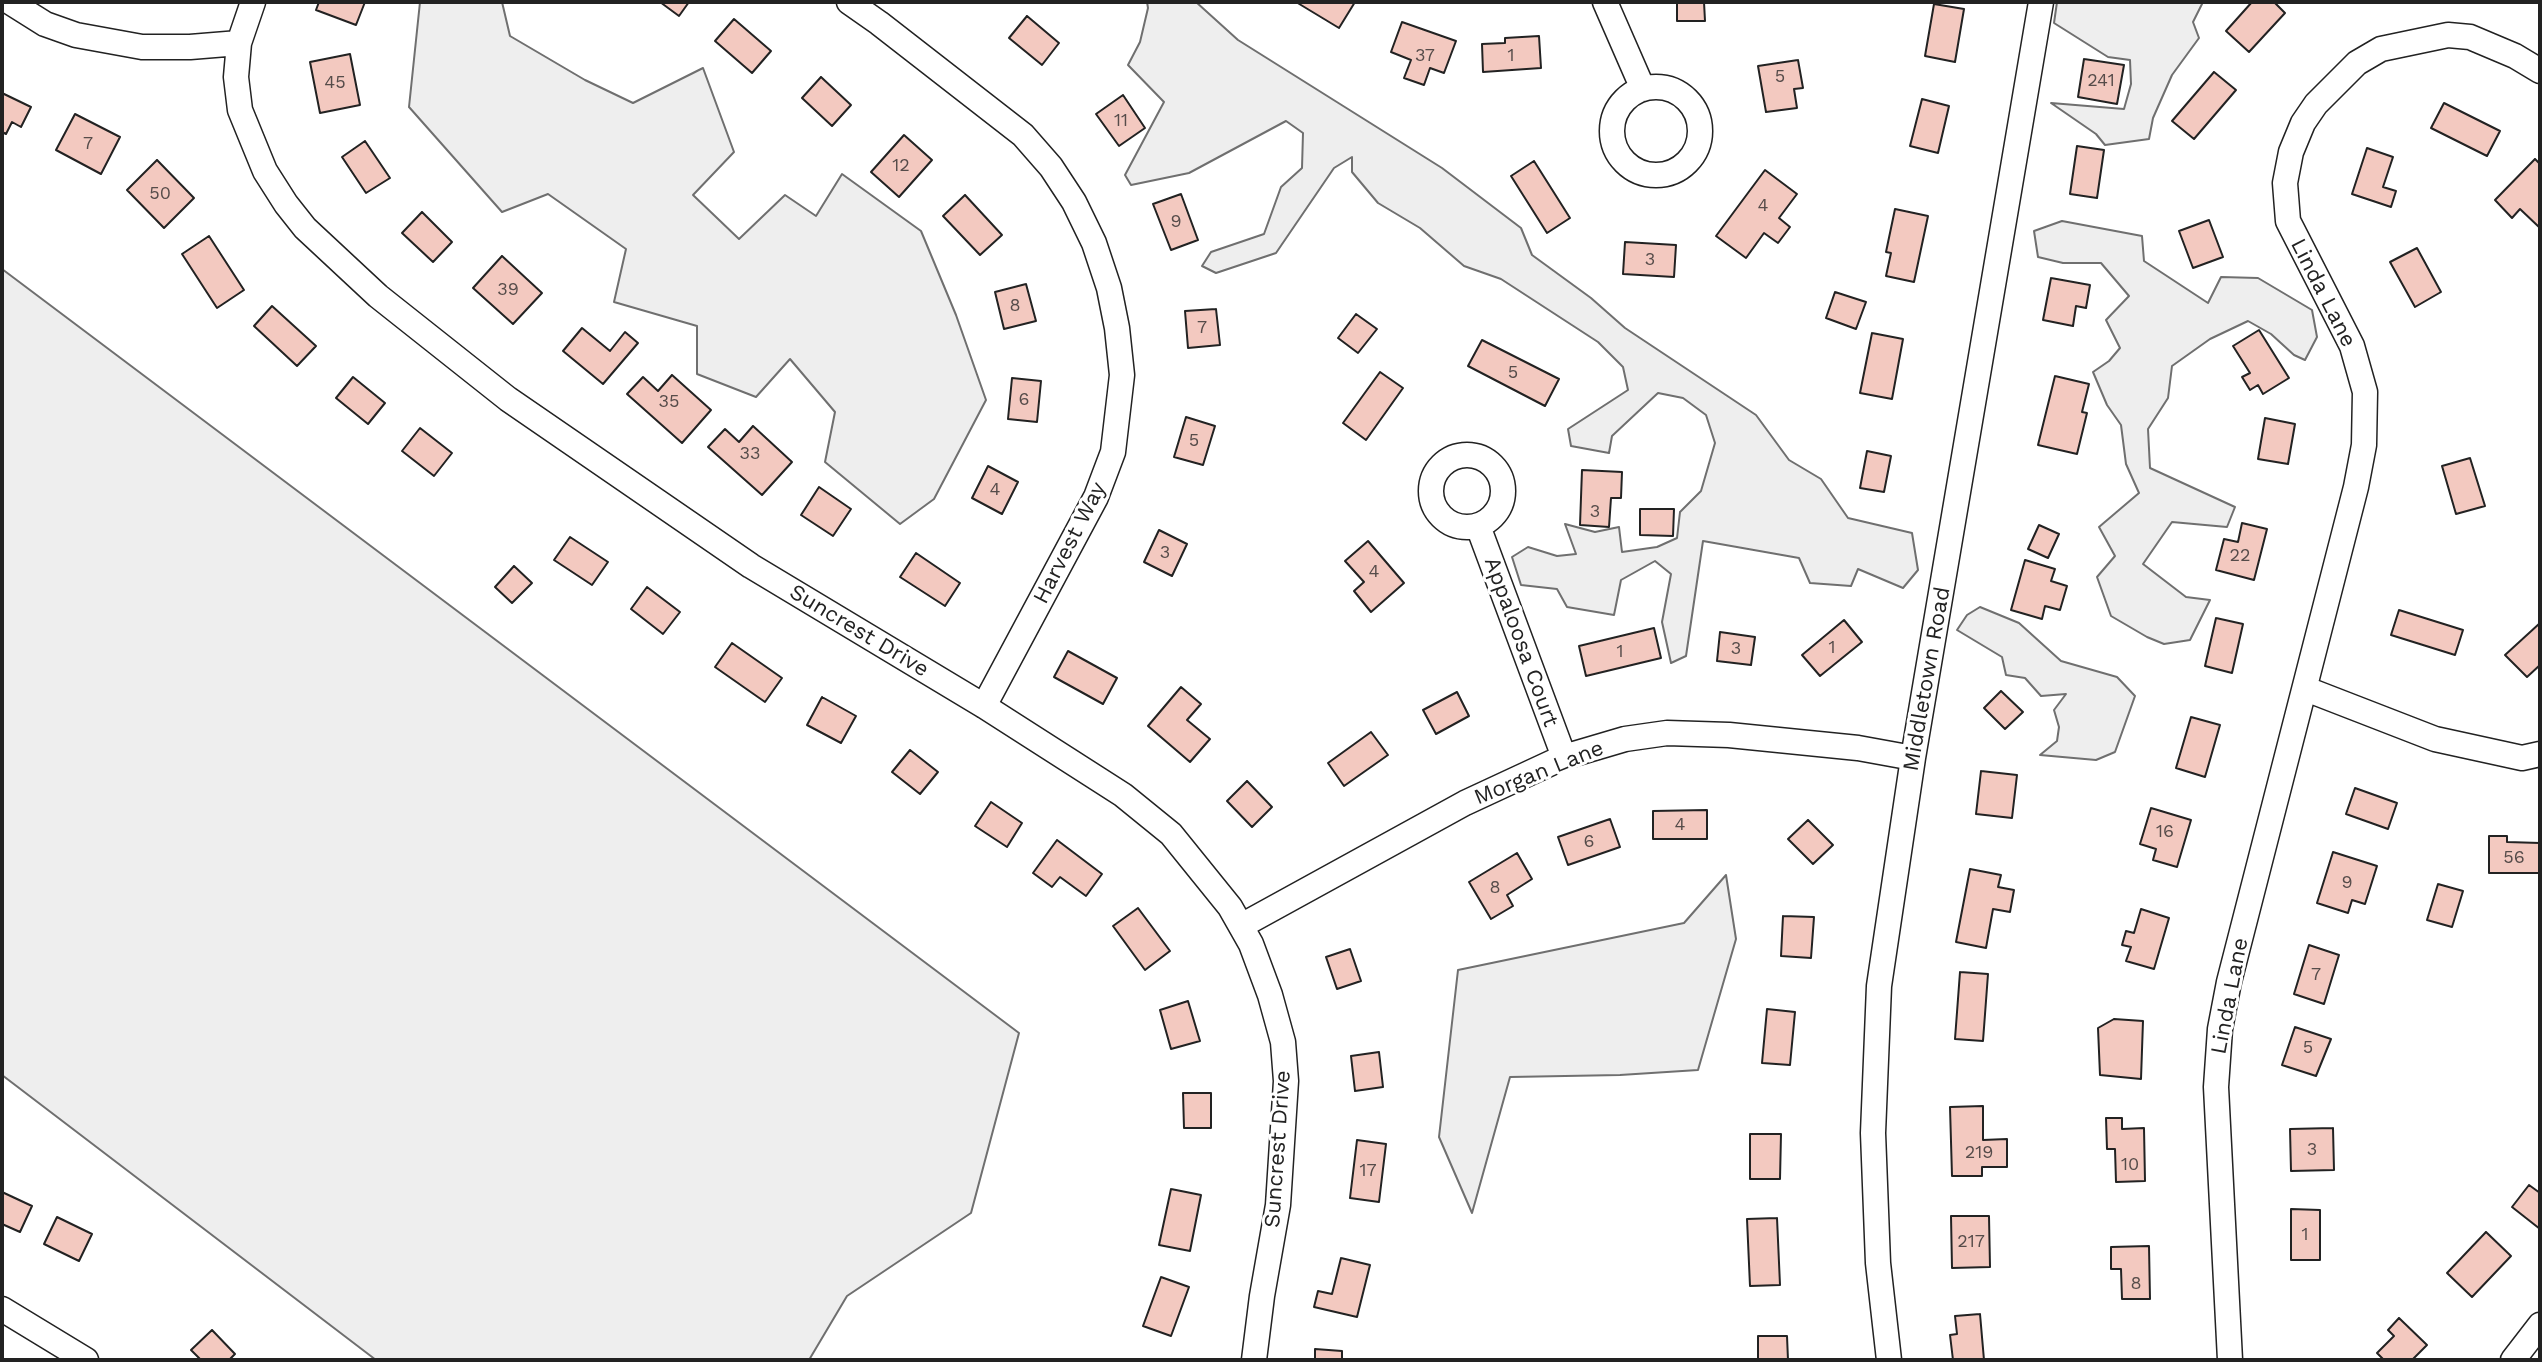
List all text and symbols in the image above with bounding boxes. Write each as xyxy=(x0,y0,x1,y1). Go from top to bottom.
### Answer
house number: 37 xyxy=(1415,45,1435,67)
house number: 1 xyxy=(1507,45,1515,67)
house number: 5 xyxy=(1775,66,1785,88)
house number: 241 xyxy=(2087,70,2115,92)
house number: 45 xyxy=(324,72,346,94)
house number: 11 xyxy=(1114,110,1128,132)
house number: 7 xyxy=(83,133,93,155)
house number: 12 xyxy=(892,155,910,177)
house number: 50 xyxy=(149,183,171,205)
house number: 4 xyxy=(1758,195,1768,217)
house number: 9 xyxy=(1170,211,1182,233)
street label: Linda Lane xyxy=(2284,234,2362,352)
house number: 3 xyxy=(1645,249,1655,271)
house number: 39 xyxy=(497,279,519,301)
house number: 8 xyxy=(1009,295,1021,317)
house number: 7 xyxy=(1197,317,1207,339)
house number: 5 xyxy=(1508,362,1518,384)
house number: 6 xyxy=(1019,389,1029,411)
house number: 35 xyxy=(659,391,679,413)
house number: 5 xyxy=(1189,430,1199,452)
house number: 33 xyxy=(740,443,760,465)
street label: Harvest Way xyxy=(1028,478,1112,608)
house number: 4 xyxy=(990,479,1000,501)
house number: 3 xyxy=(1590,501,1600,523)
house number: 3 xyxy=(1160,542,1170,564)
house number: 22 xyxy=(2230,545,2250,567)
street label: Appaloosa Court xyxy=(1478,554,1564,730)
house number: 4 xyxy=(1369,561,1379,583)
street label: Suncrest Drive xyxy=(785,579,933,683)
street label: Middletown Road xyxy=(1898,585,1956,773)
house number: 1 xyxy=(1828,637,1836,659)
house number: 3 xyxy=(1731,638,1741,660)
house number: 1 xyxy=(1616,641,1624,663)
street label: Morgan Lane xyxy=(1470,735,1608,811)
house number: 4 xyxy=(1675,814,1685,836)
house number: 16 xyxy=(2156,821,2174,843)
house number: 6 xyxy=(1584,831,1594,853)
house number: 56 xyxy=(2503,847,2525,869)
house number: 9 xyxy=(2341,872,2353,894)
house number: 8 xyxy=(1489,877,1501,899)
street label: Linda Lane xyxy=(2206,935,2254,1057)
house number: 7 xyxy=(2311,964,2321,986)
house number: 5 xyxy=(2303,1037,2313,1059)
street label: Suncrest Drive xyxy=(1259,1069,1297,1229)
house number: 3 xyxy=(2307,1139,2317,1161)
house number: 219 xyxy=(1965,1142,1993,1164)
house number: 10 xyxy=(2121,1154,2139,1176)
house number: 17 xyxy=(1359,1160,1377,1182)
house number: 1 xyxy=(2301,1224,2309,1246)
house number: 217 xyxy=(1957,1231,1985,1253)
house number: 8 xyxy=(2130,1273,2142,1295)

